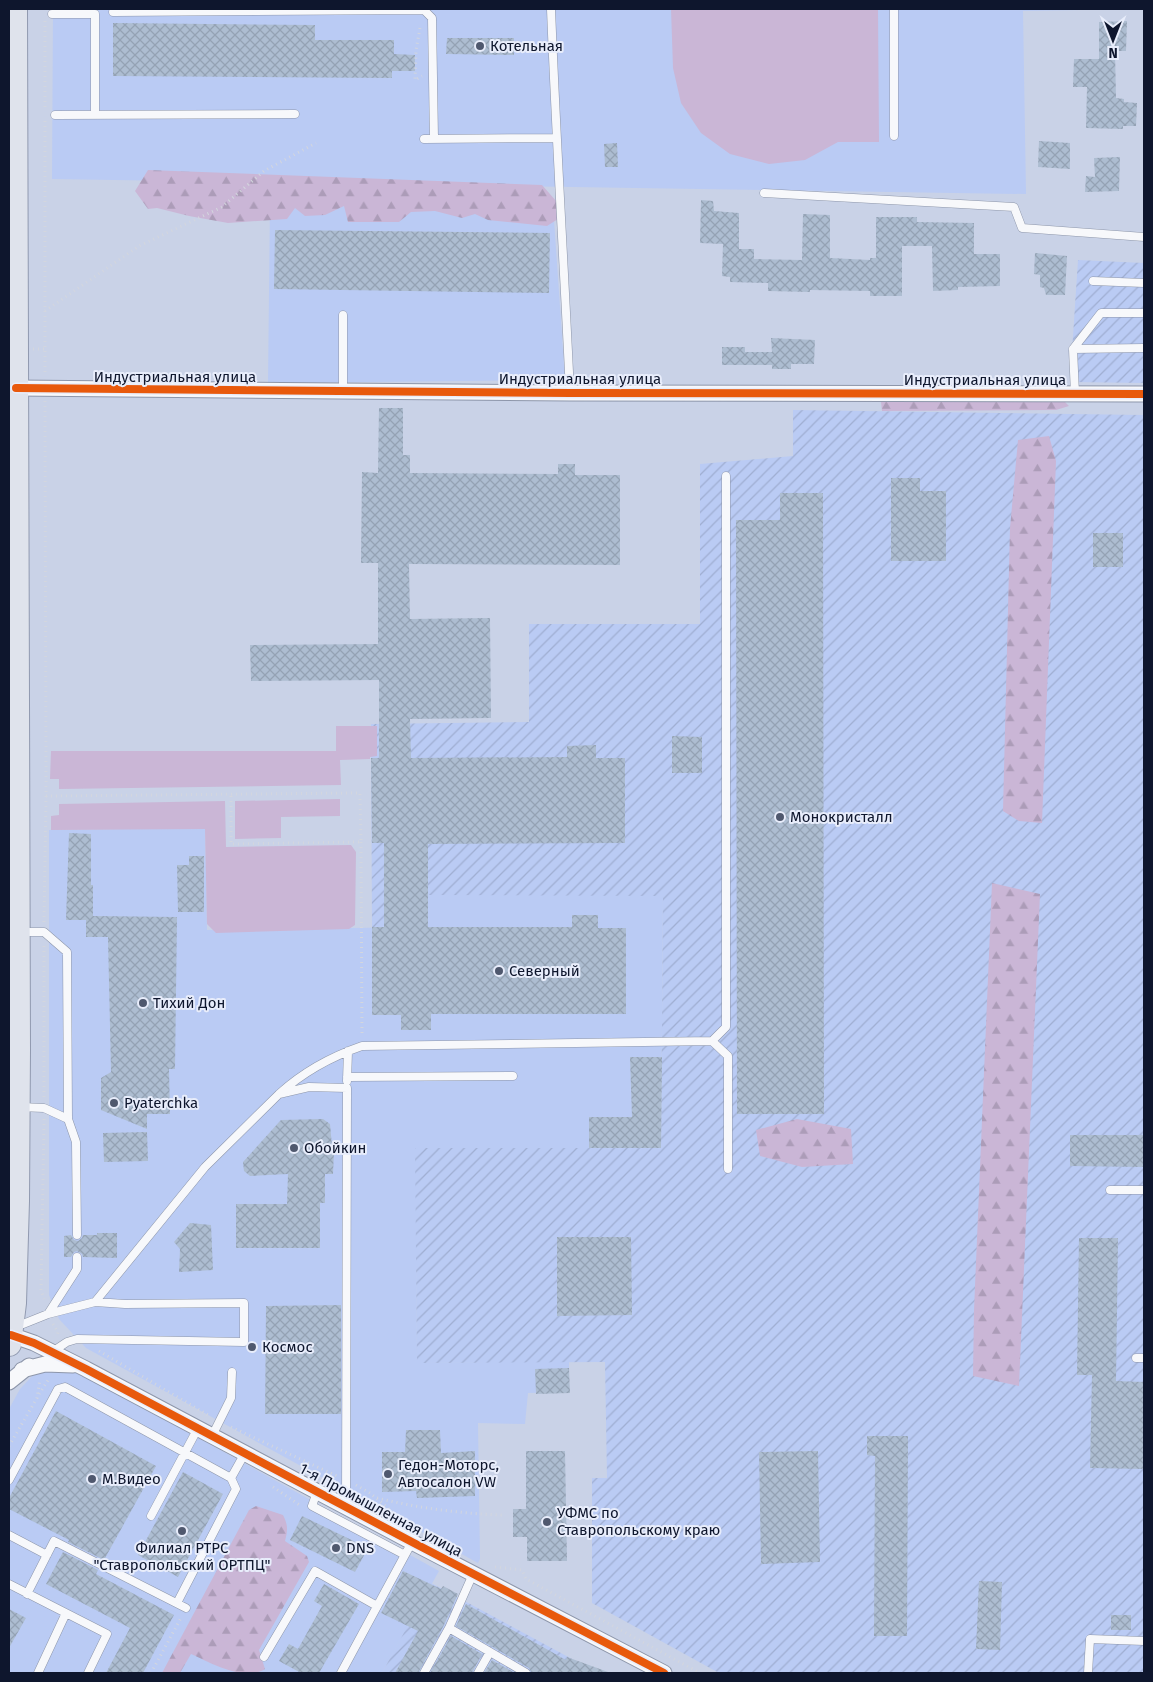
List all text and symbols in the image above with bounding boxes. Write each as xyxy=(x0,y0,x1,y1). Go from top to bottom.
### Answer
north arrow xyxy=(1088,15,1138,65)
place label: Котельная xyxy=(490,37,563,55)
marker: Котельная xyxy=(474,40,486,52)
text: N xyxy=(1108,44,1118,61)
street label: Индустриальная улица xyxy=(94,368,256,386)
street label: Индустриальная улица xyxy=(499,370,661,388)
street label: Индустриальная улица xyxy=(904,371,1066,389)
place label: Монокристалл xyxy=(790,808,893,826)
marker: Монокристалл xyxy=(774,811,786,823)
place label: Северный xyxy=(509,962,580,980)
marker: Северный xyxy=(493,965,505,977)
place label: Тихий Дон xyxy=(153,994,225,1012)
marker: Тихий Дон xyxy=(137,997,149,1009)
place label: Pyaterchka xyxy=(124,1094,198,1112)
marker: Pyaterchka xyxy=(108,1097,120,1109)
place label: Обойкин xyxy=(304,1139,367,1157)
marker: Обойкин xyxy=(288,1142,300,1154)
place label: Космос xyxy=(262,1338,313,1356)
marker: Космос xyxy=(246,1341,258,1353)
place label: Гедон-Моторс, Автосалон VW xyxy=(398,1456,499,1491)
street label: 1-я Промышленная улица xyxy=(296,1459,466,1561)
marker: Гедон-Моторс, Автосалон VW xyxy=(382,1468,394,1480)
place label: М.Видео xyxy=(102,1470,161,1488)
marker: М.Видео xyxy=(86,1473,98,1485)
place label: УФМС по Ставропольскому краю xyxy=(557,1504,720,1539)
marker: УФМС по Ставропольскому краю xyxy=(541,1516,553,1528)
marker: Филиал РТРС "Ставропольский ОРТПЦ" xyxy=(176,1525,188,1537)
place label: Филиал РТРС "Ставропольский ОРТПЦ" xyxy=(93,1539,271,1574)
place label: DNS xyxy=(346,1539,374,1557)
marker: DNS xyxy=(330,1542,342,1554)

